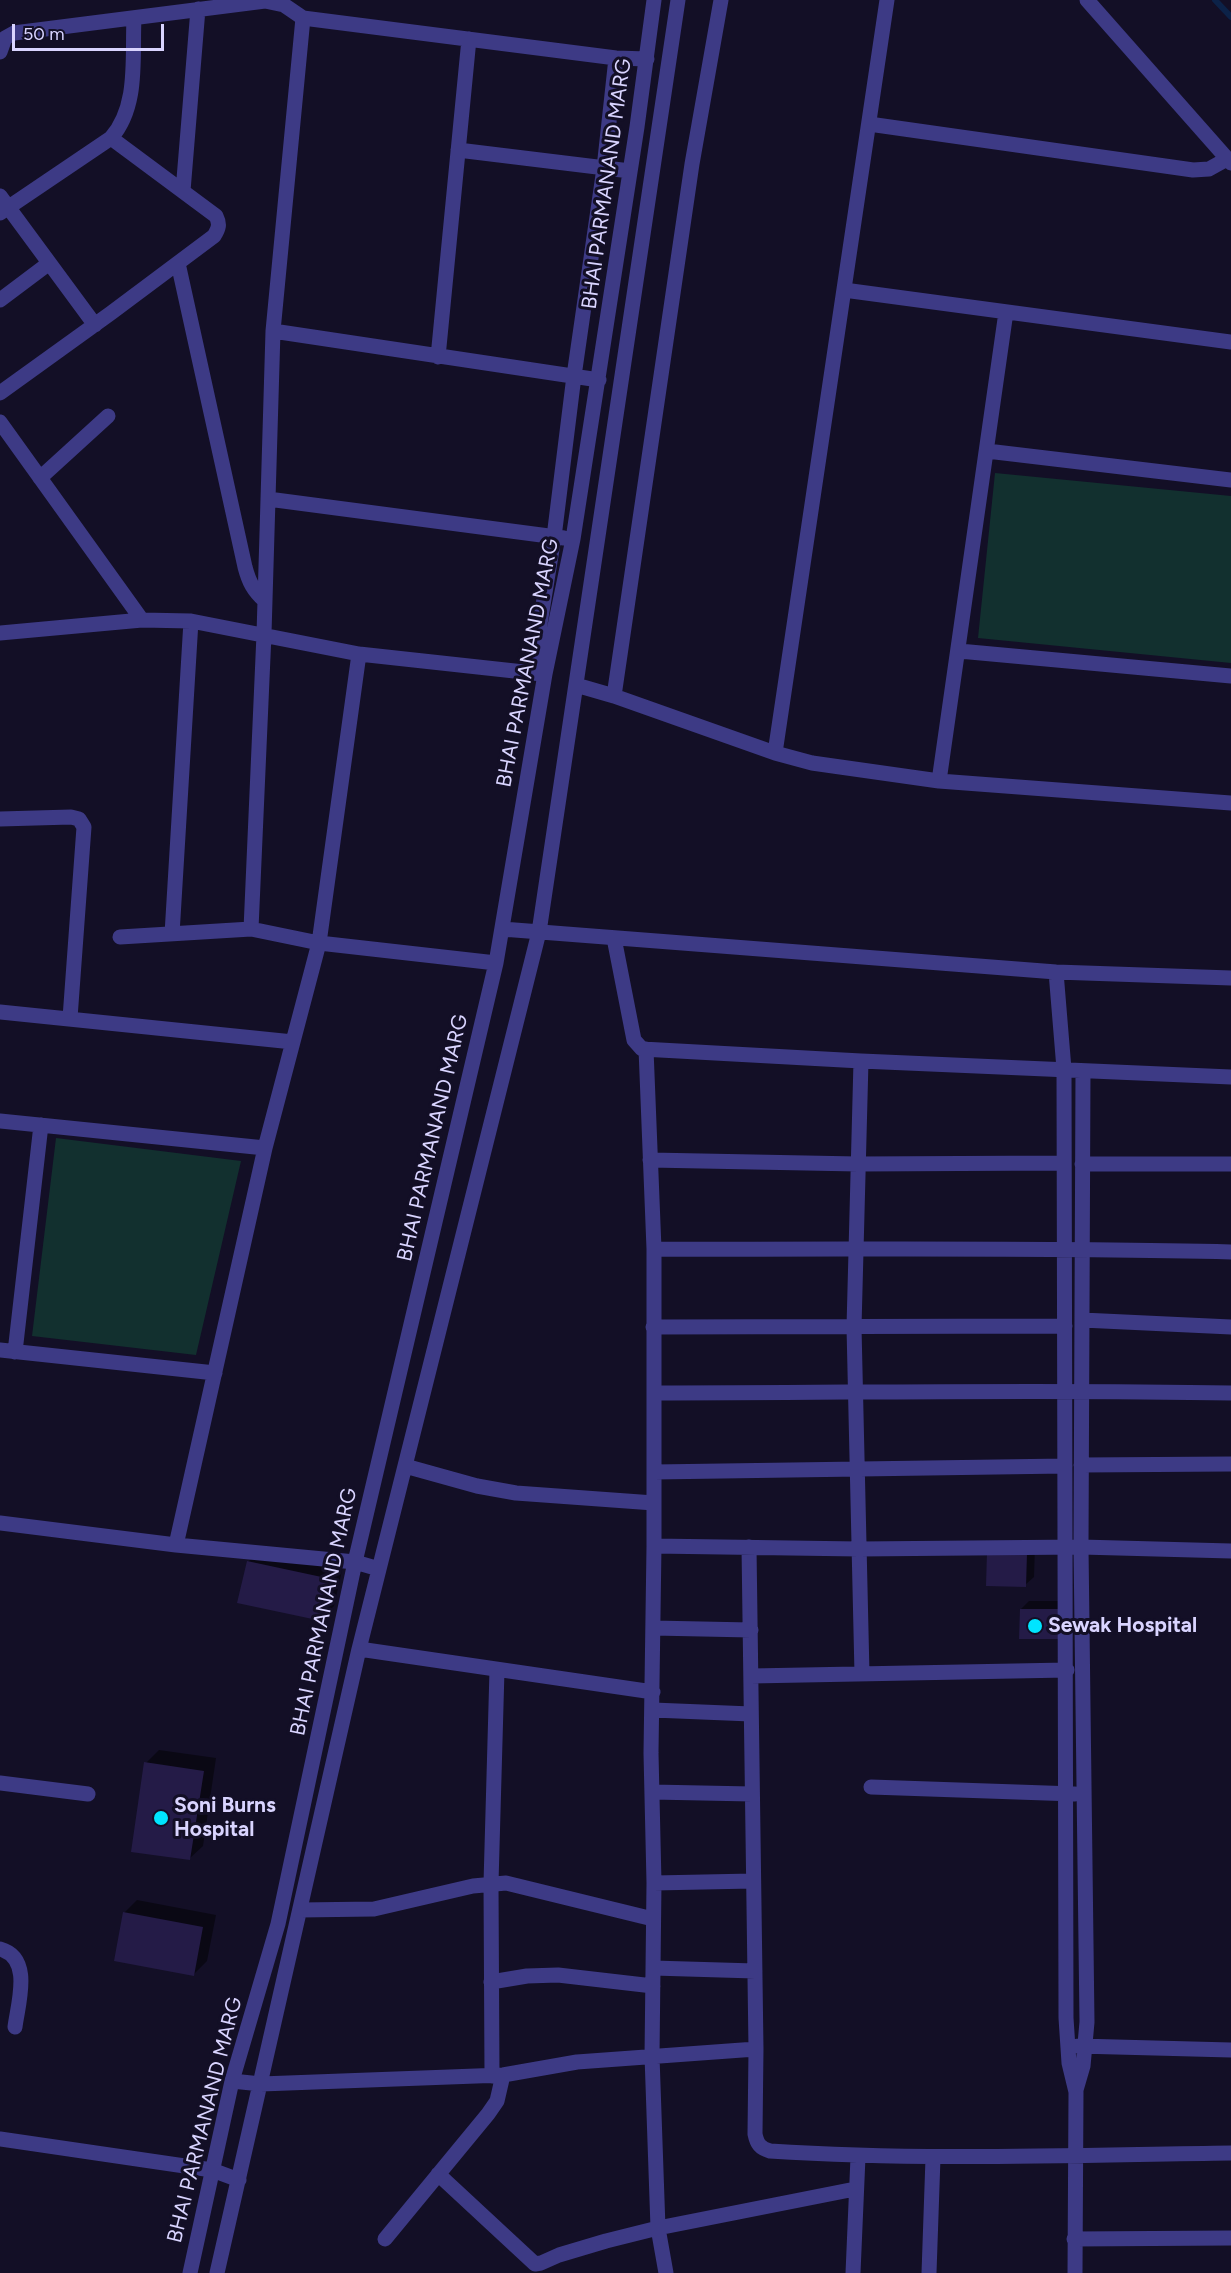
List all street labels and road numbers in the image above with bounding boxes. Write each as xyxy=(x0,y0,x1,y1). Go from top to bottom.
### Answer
street label: BHAI PARMANAND MARG xyxy=(577,57,637,311)
street label: BHAI PARMANAND MARG xyxy=(492,537,564,789)
street label: BHAI PARMANAND MARG xyxy=(392,1012,474,1264)
street label: BHAI PARMANAND MARG xyxy=(285,1486,363,1738)
street label: BHAI PARMANAND MARG xyxy=(162,1994,248,2246)

